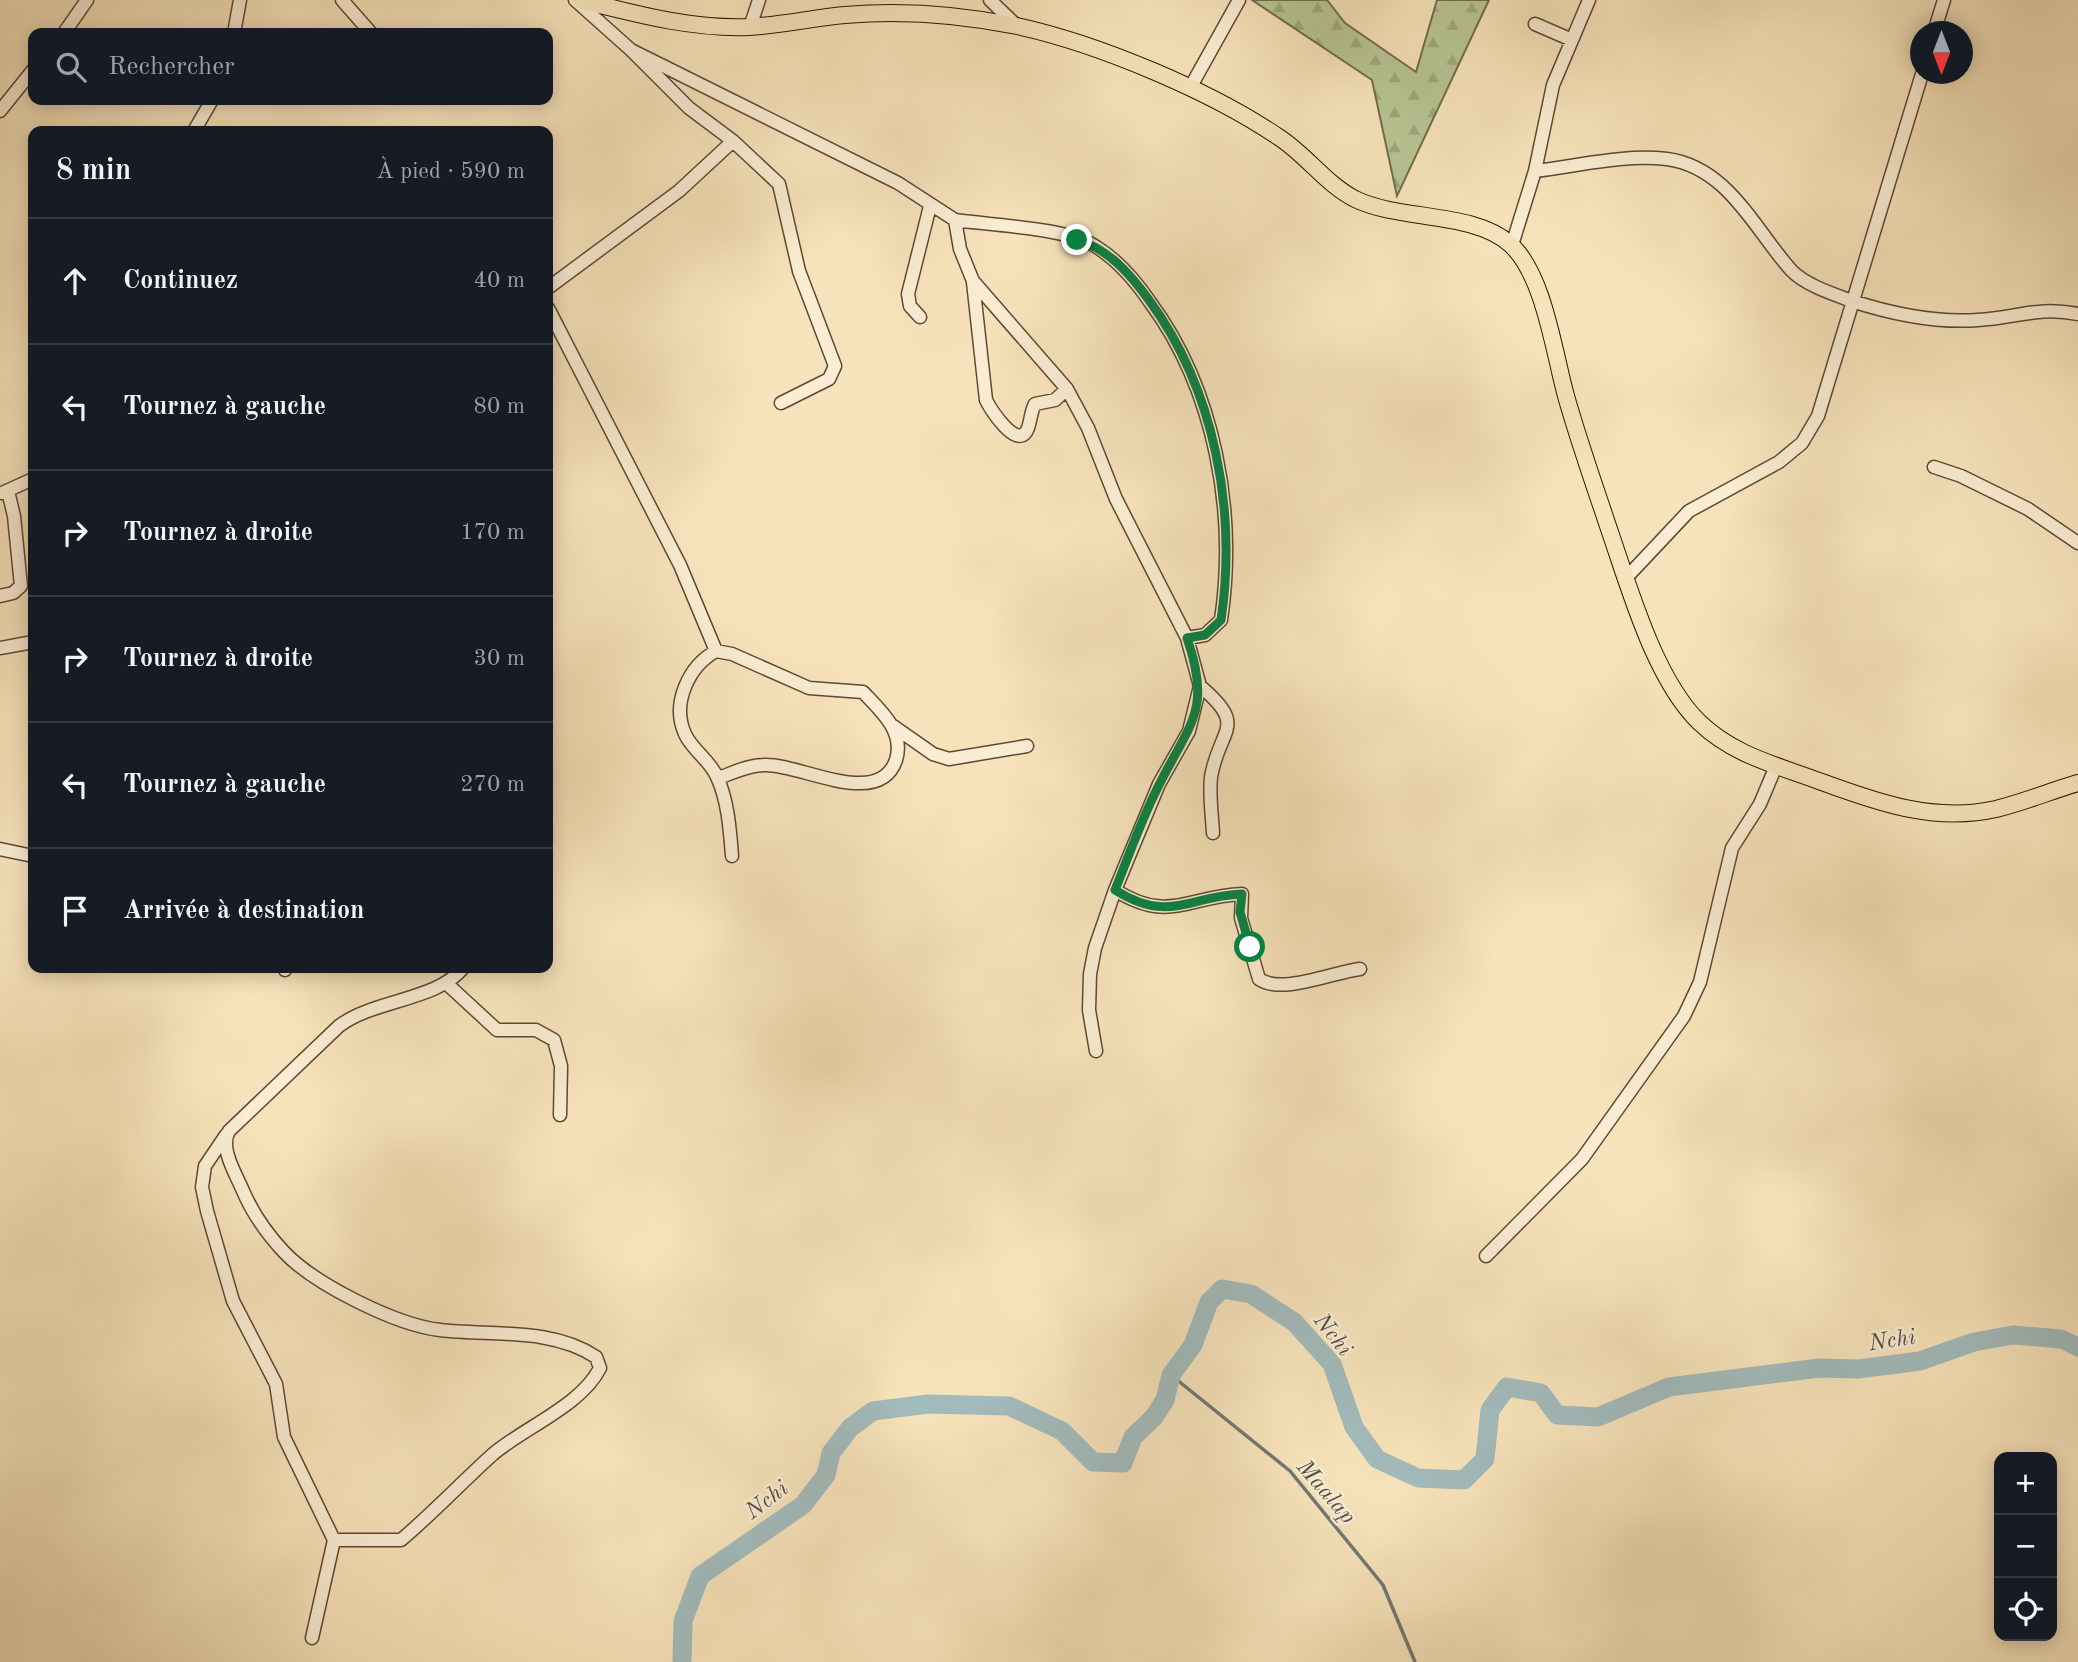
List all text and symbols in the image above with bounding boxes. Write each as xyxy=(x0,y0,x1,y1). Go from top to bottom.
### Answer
north arrow xyxy=(1910,21,1973,84)
search box xyxy=(28,28,553,105)
icon: search xyxy=(52,48,90,86)
text: Rechercher xyxy=(108,54,235,80)
text: 8 min xyxy=(56,156,131,186)
text: À pied · 590 m xyxy=(376,160,525,183)
route end xyxy=(1061,224,1092,255)
icon: ahead xyxy=(56,262,94,300)
text: Continuez xyxy=(123,268,238,294)
text: 40 m xyxy=(474,269,525,292)
icon: left xyxy=(56,388,94,426)
text: Tournez à gauche xyxy=(123,394,326,420)
text: 80 m xyxy=(474,395,525,418)
icon: right xyxy=(56,514,94,552)
text: Tournez à droite xyxy=(123,520,313,546)
text: 170 m xyxy=(460,521,525,544)
icon: right xyxy=(56,640,94,678)
text: Tournez à droite xyxy=(123,646,313,672)
text: 30 m xyxy=(474,647,525,670)
icon: left xyxy=(56,766,94,804)
text: Tournez à gauche xyxy=(123,772,326,798)
text: 270 m xyxy=(460,773,525,796)
icon: arrive xyxy=(56,892,94,930)
text: Arrivée à destination xyxy=(123,898,365,924)
route start xyxy=(1234,931,1265,962)
water label: Nchi xyxy=(1309,1308,1357,1361)
water label: Nchi xyxy=(1866,1325,1918,1356)
map controls xyxy=(1994,1452,2057,1641)
button: + xyxy=(1994,1452,2057,1515)
water label: Maalap xyxy=(1291,1455,1360,1529)
water label: Nchi xyxy=(740,1477,793,1524)
button: − xyxy=(1994,1515,2057,1578)
button: locate xyxy=(1994,1578,2057,1641)

